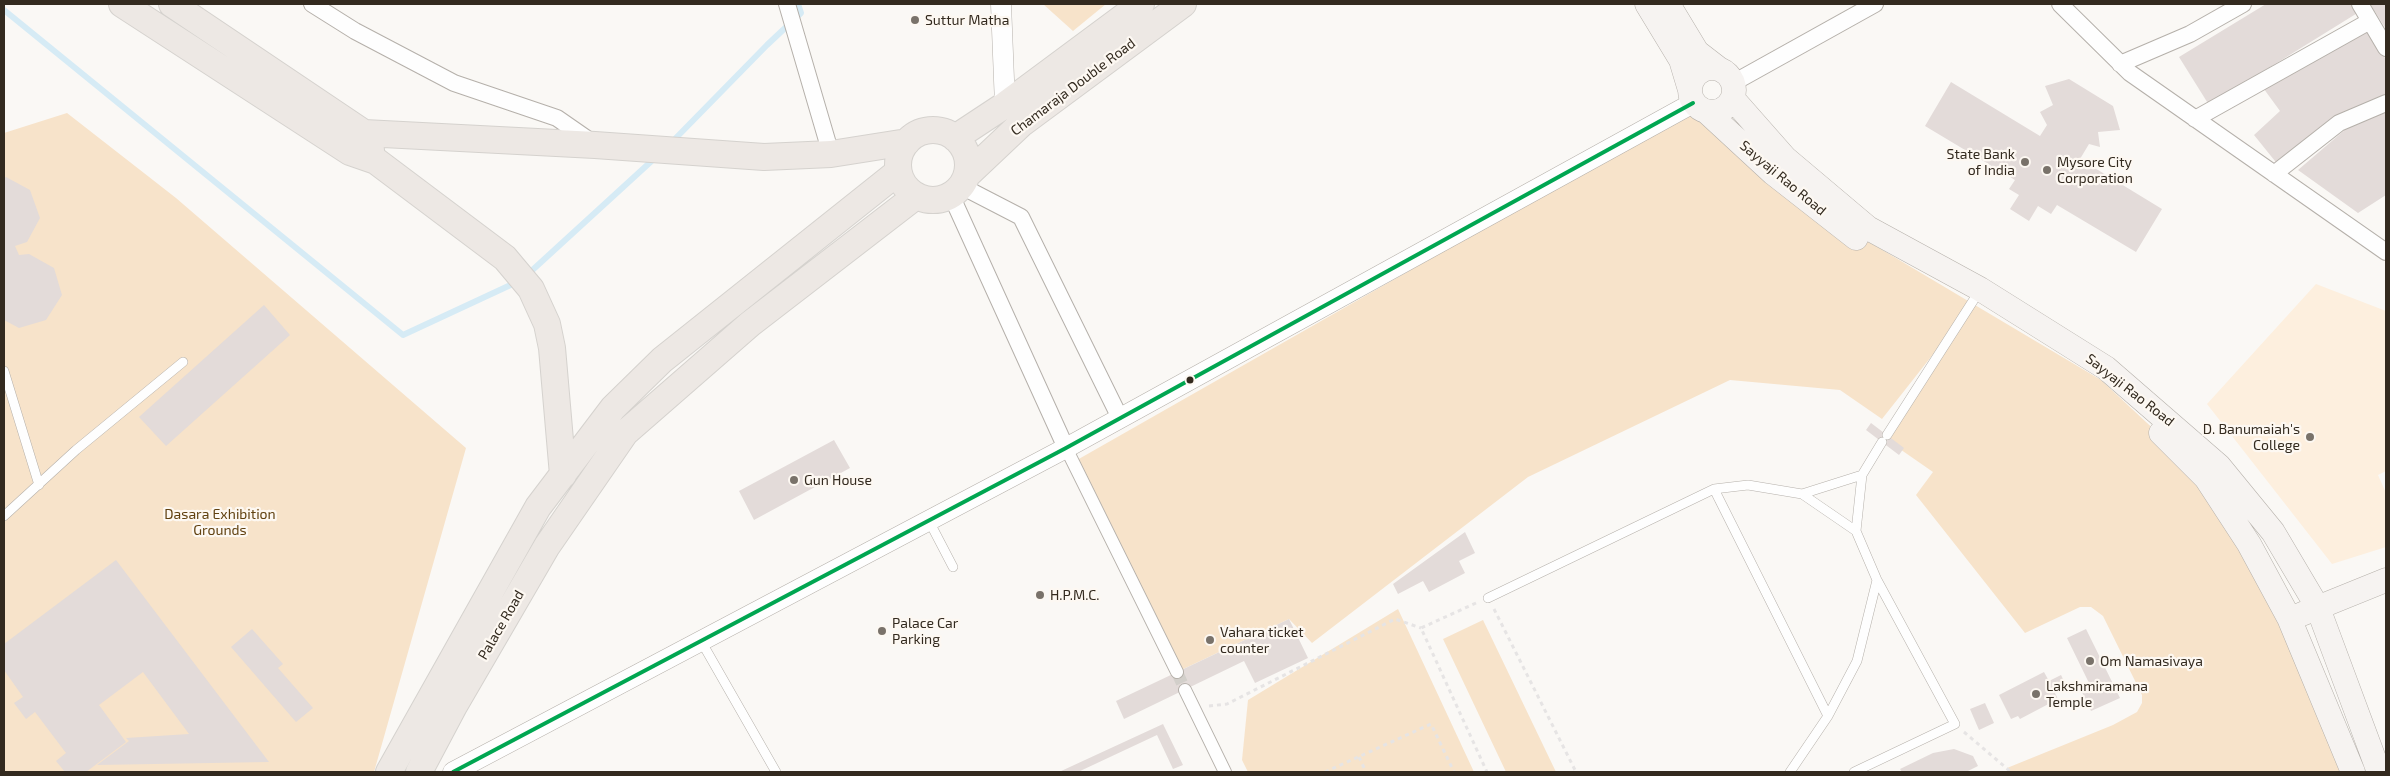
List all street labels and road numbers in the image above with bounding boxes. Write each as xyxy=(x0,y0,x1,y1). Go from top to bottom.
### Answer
street label: Chamaraja Double Road xyxy=(1007,35,1139,139)
street label: Sayyaji Rao Road xyxy=(1736,137,1830,219)
street label: Sayyaji Rao Road xyxy=(2082,350,2178,430)
street label: Palace Road xyxy=(474,587,528,663)

